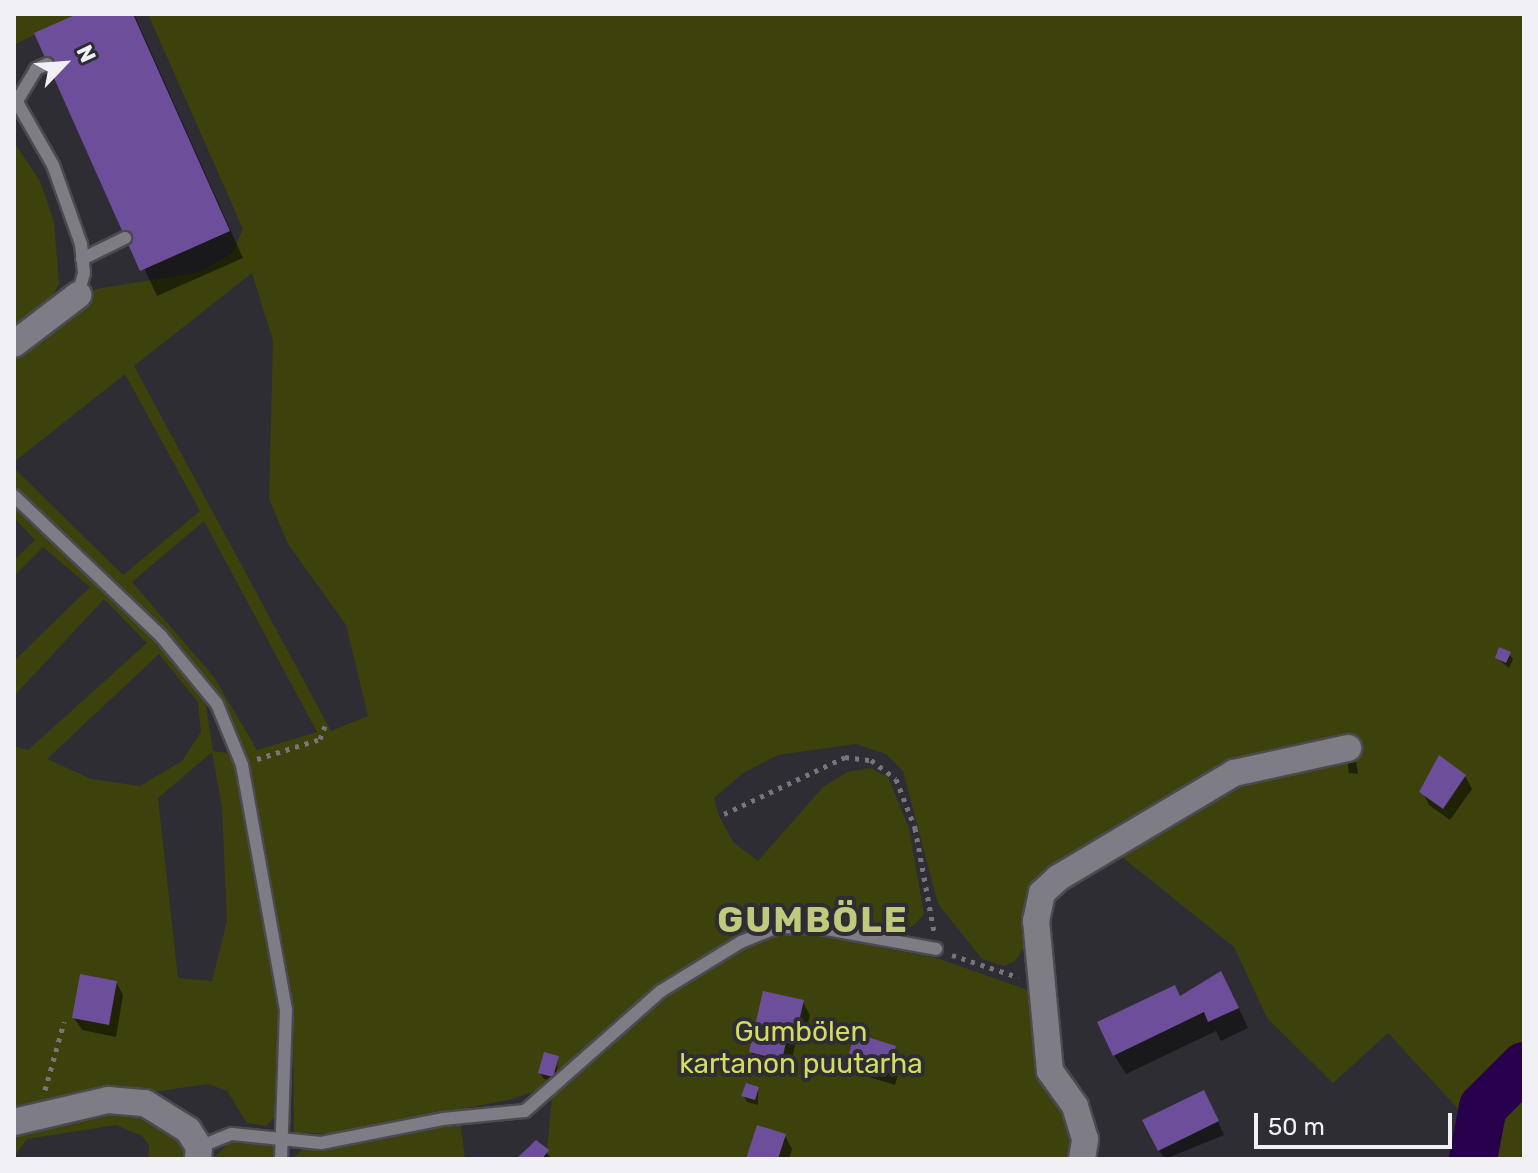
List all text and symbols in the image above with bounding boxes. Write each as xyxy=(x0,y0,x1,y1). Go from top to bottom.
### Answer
north arrow xyxy=(24,24,104,104)
text: N xyxy=(71,41,102,67)
district label: GUMBÖLE xyxy=(717,898,909,942)
park label: Gumbölen kartanon puutarha xyxy=(679,1015,923,1081)
scale bar xyxy=(1258,1097,1456,1147)
text: 50 m xyxy=(1268,1113,1325,1141)

